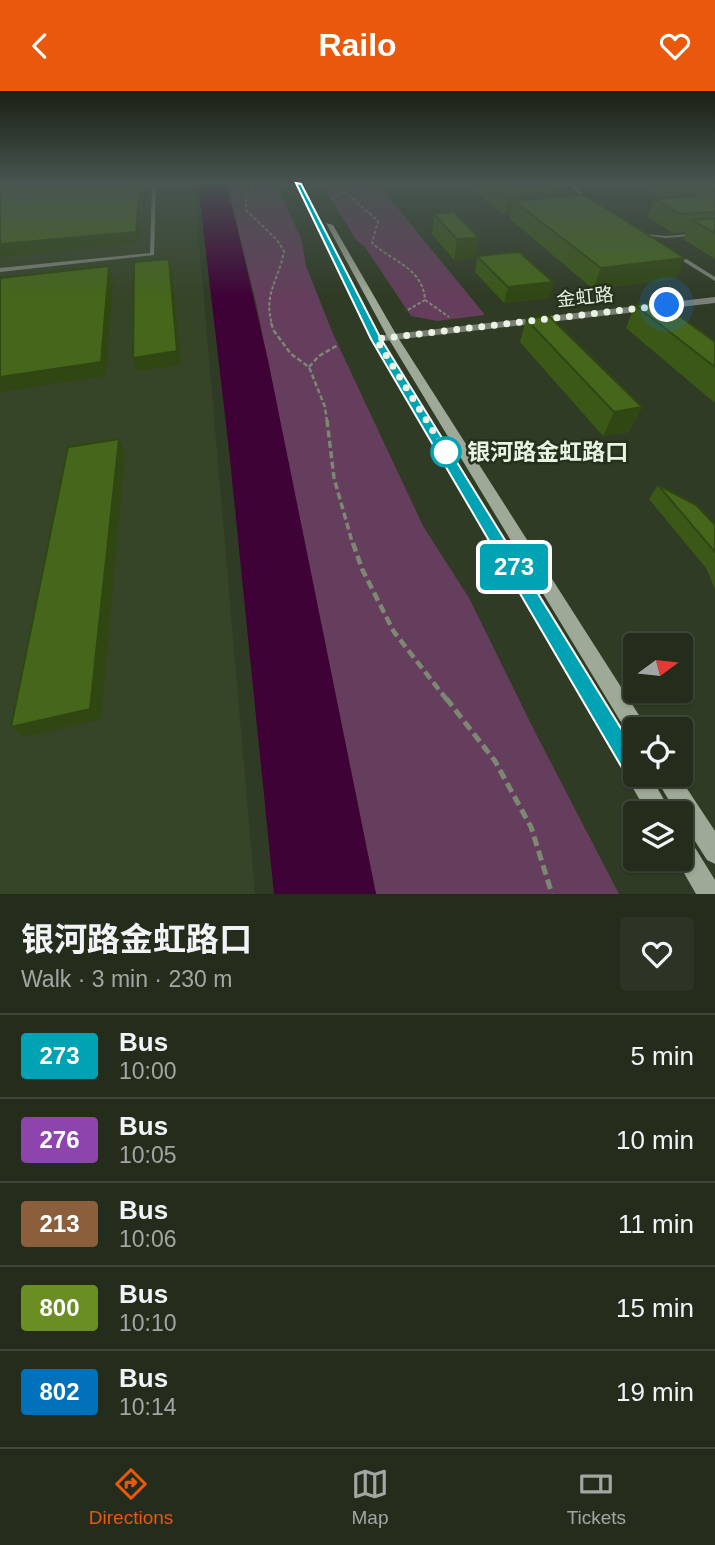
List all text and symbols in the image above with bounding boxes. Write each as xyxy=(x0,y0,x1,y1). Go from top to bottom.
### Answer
icon: back xyxy=(21,27,59,65)
text: Railo xyxy=(318,27,397,63)
icon: heart xyxy=(656,27,694,65)
street label: 金虹路 xyxy=(556,284,614,310)
your location xyxy=(649,287,684,322)
marker: 银河路金虹路口 xyxy=(431,437,461,467)
place label: 银河路金虹路口 xyxy=(467,439,628,465)
line badge: 273 xyxy=(474,544,554,590)
text: 273 xyxy=(494,553,534,580)
north arrow xyxy=(623,633,693,703)
map controls xyxy=(623,633,693,871)
button: locate xyxy=(623,717,693,787)
button: layers xyxy=(623,801,693,871)
button: heart xyxy=(620,917,694,991)
text: 银河路金虹路口 xyxy=(21,921,252,958)
text: Walk · 3 min · 230 m xyxy=(21,966,232,992)
text: Bus xyxy=(119,1027,168,1057)
text: 5 min xyxy=(630,1041,694,1071)
text: 273 xyxy=(39,1042,80,1069)
text: 10:00 xyxy=(119,1058,177,1084)
text: Bus xyxy=(119,1111,168,1141)
text: 10 min xyxy=(616,1125,694,1155)
text: 276 xyxy=(39,1126,80,1153)
text: 10:05 xyxy=(119,1142,177,1168)
text: Bus xyxy=(119,1195,168,1225)
text: 11 min xyxy=(618,1209,694,1239)
text: 213 xyxy=(39,1210,80,1237)
text: 10:06 xyxy=(119,1226,177,1252)
text: Bus xyxy=(119,1279,168,1309)
text: 15 min xyxy=(616,1293,694,1323)
text: 800 xyxy=(39,1294,80,1321)
text: 10:10 xyxy=(119,1310,177,1336)
text: Bus xyxy=(119,1363,168,1393)
text: 19 min xyxy=(616,1377,694,1407)
text: 802 xyxy=(39,1378,80,1405)
text: 10:14 xyxy=(119,1394,177,1420)
tab: Directions xyxy=(89,1465,173,1529)
tab: Map xyxy=(351,1465,389,1529)
tab: Tickets xyxy=(567,1465,626,1529)

